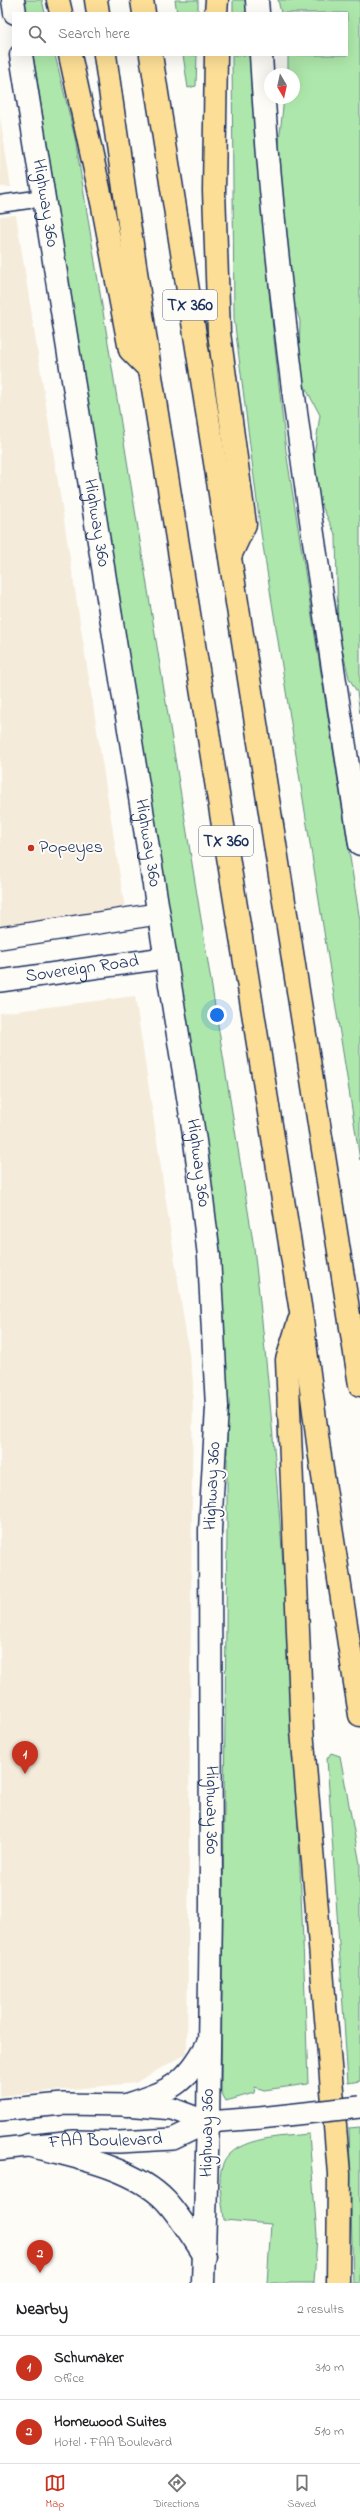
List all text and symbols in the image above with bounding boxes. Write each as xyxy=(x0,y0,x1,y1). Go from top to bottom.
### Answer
search box xyxy=(12,12,348,56)
icon: search xyxy=(26,23,48,45)
text: Search here xyxy=(58,23,130,45)
north arrow xyxy=(264,68,300,104)
street label: Highway 360 xyxy=(25,157,65,249)
road number: TX 360 xyxy=(163,290,217,320)
street label: Highway 360 xyxy=(76,477,116,569)
street label: Highway 360 xyxy=(127,797,167,889)
road number: TX 360 xyxy=(199,826,253,856)
place label: Popeyes xyxy=(39,835,103,861)
marker: Popeyes xyxy=(26,843,36,853)
street label: Sovereign Road xyxy=(24,949,141,990)
your location xyxy=(207,1005,227,1025)
street label: Highway 360 xyxy=(179,1117,216,1209)
street label: Highway 360 xyxy=(198,1441,229,1531)
pin: 1 xyxy=(12,1741,38,1774)
street label: Highway 360 xyxy=(197,1765,224,1855)
street label: Highway 360 xyxy=(194,2088,223,2178)
street label: FAA Boulevard xyxy=(47,2127,163,2157)
pin: 2 xyxy=(27,2240,53,2273)
text: Nearby xyxy=(16,2297,68,2322)
text: 2 results xyxy=(297,2300,344,2319)
text: Schumaker xyxy=(54,2347,124,2369)
text: 1 xyxy=(27,2358,31,2377)
text: 310 m xyxy=(316,2358,344,2377)
text: Office xyxy=(54,2369,84,2388)
text: Homewood Suites xyxy=(54,2411,167,2433)
text: 2 xyxy=(26,2422,32,2441)
text: 510 m xyxy=(313,2422,344,2441)
text: Hotel · FAA Boulevard xyxy=(54,2433,172,2452)
tab: Map xyxy=(44,2472,66,2512)
tab: Directions xyxy=(154,2472,199,2512)
tab: Saved xyxy=(287,2472,316,2512)

